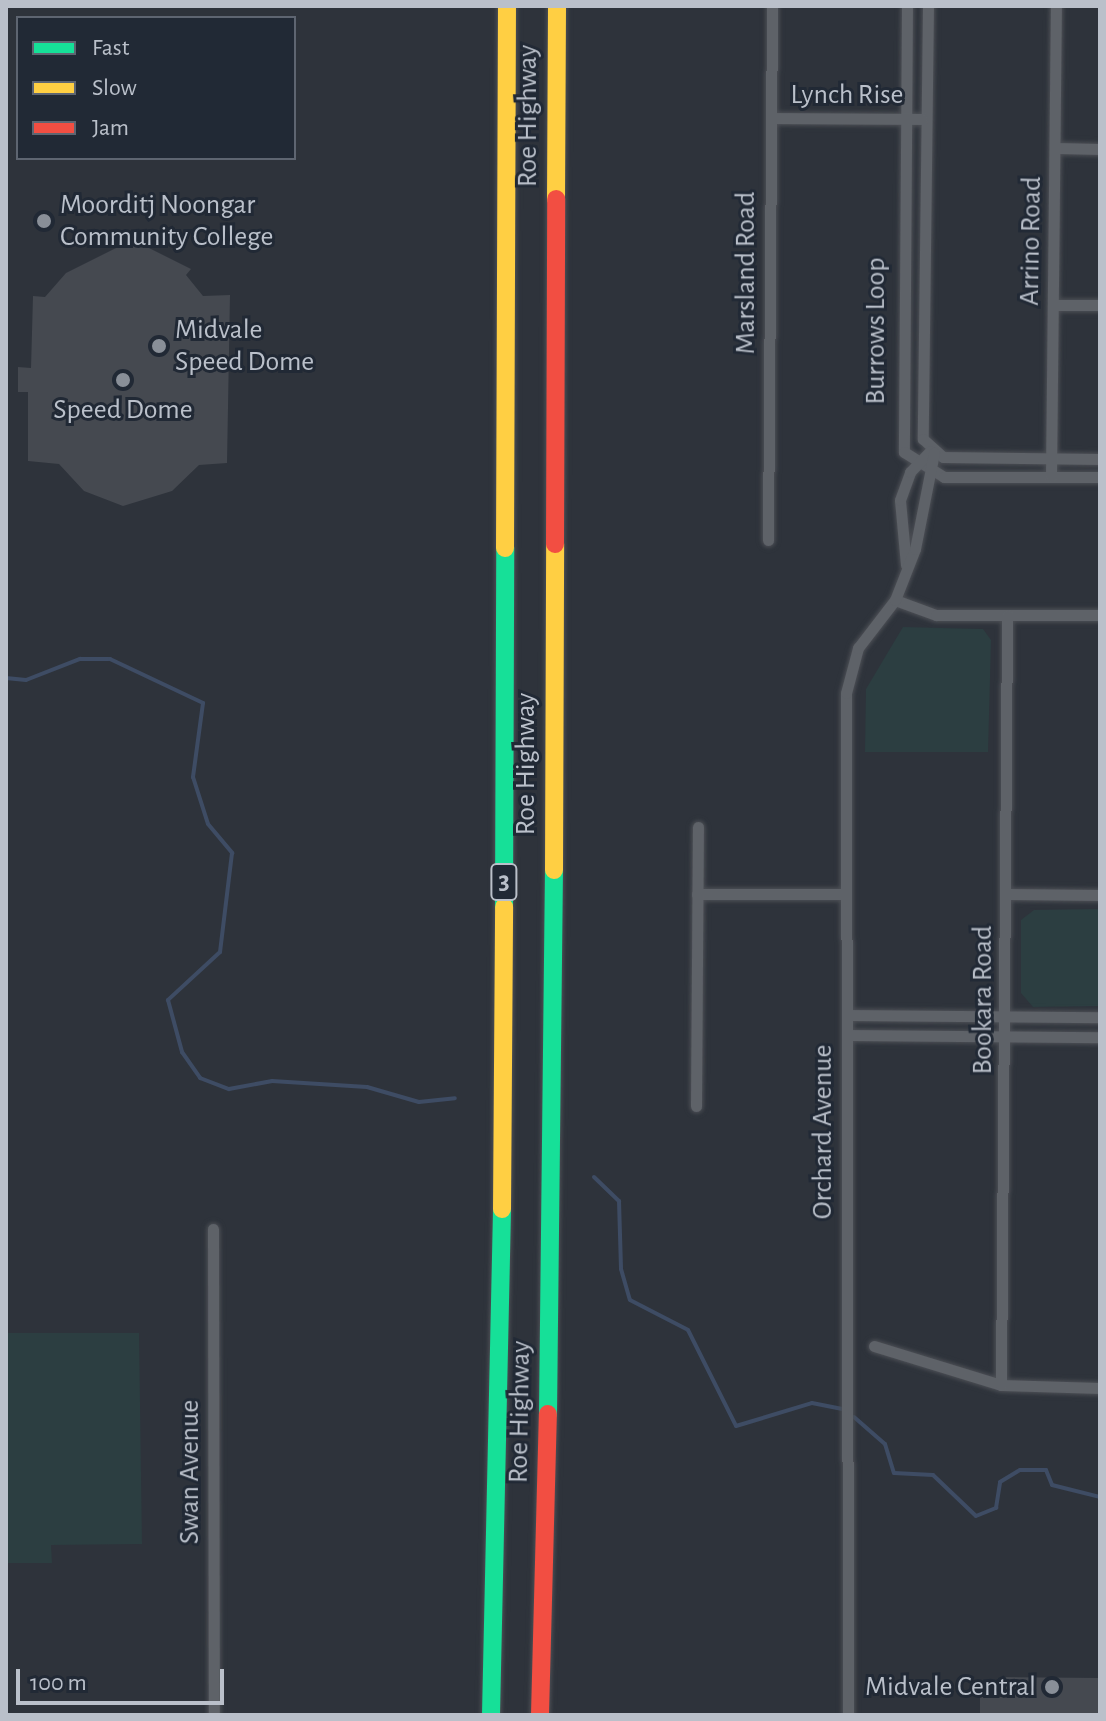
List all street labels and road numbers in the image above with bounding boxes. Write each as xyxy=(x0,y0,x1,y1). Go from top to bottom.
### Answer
street label: Roe Highway xyxy=(511,45,545,187)
street label: Lynch Rise xyxy=(791,78,903,112)
street label: Arrino Road xyxy=(1013,176,1049,306)
street label: Marsland Road xyxy=(729,192,763,354)
street label: Burrows Loop xyxy=(859,257,893,405)
street label: Roe Highway xyxy=(509,693,543,835)
road number: 3 xyxy=(490,860,518,904)
street label: Bookara Road xyxy=(966,925,1000,1075)
street label: Orchard Avenue xyxy=(806,1045,840,1219)
street label: Roe Highway xyxy=(502,1341,538,1483)
street label: Swan Avenue xyxy=(173,1400,207,1544)

